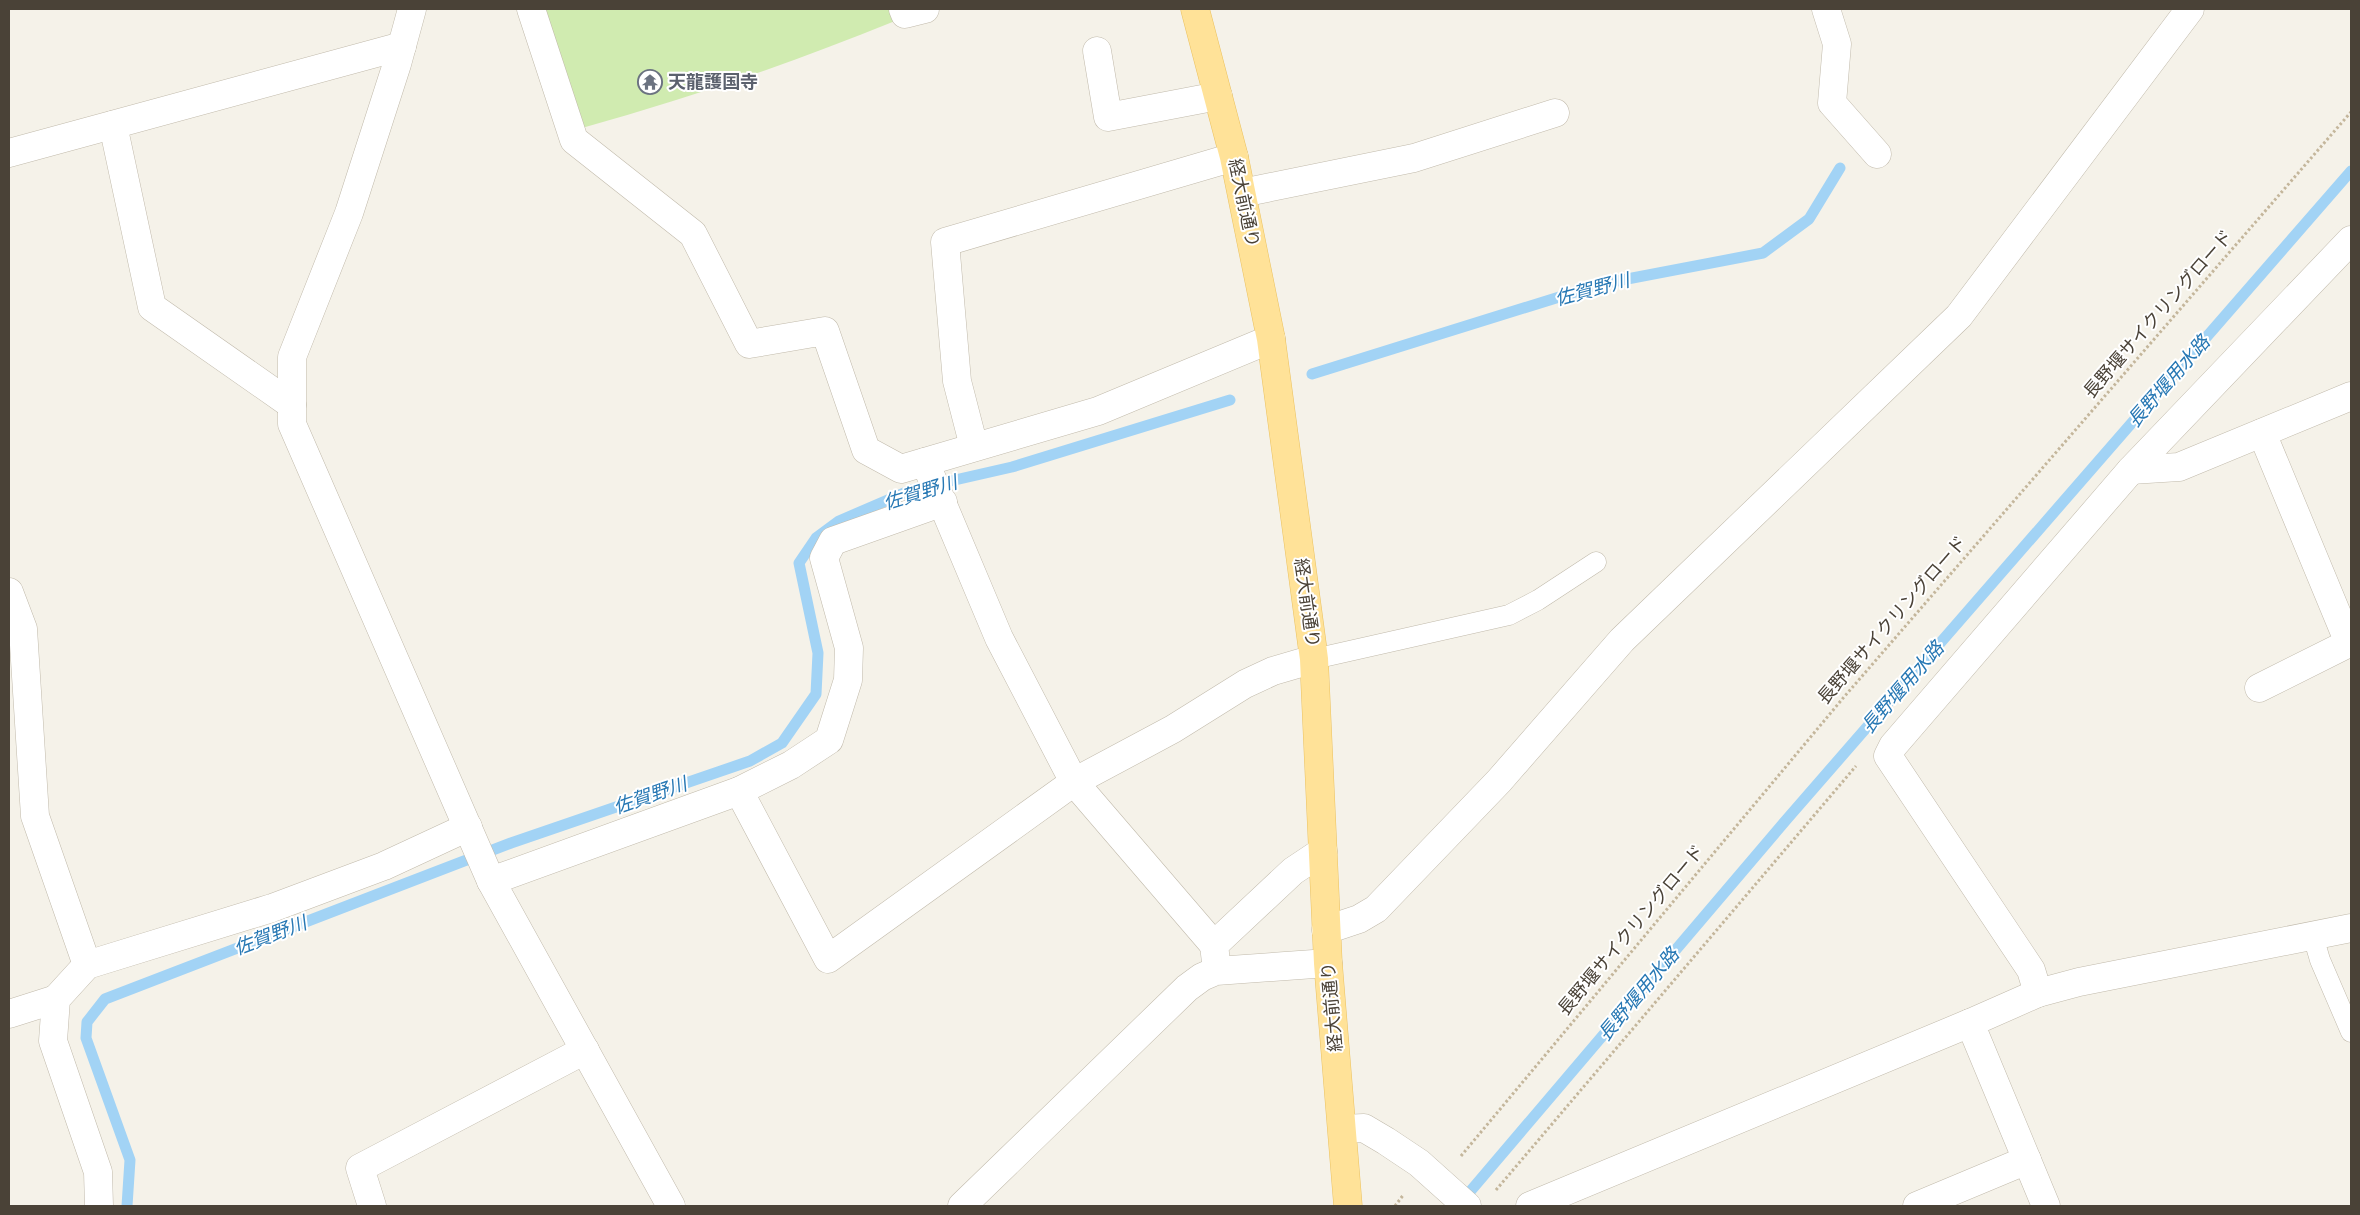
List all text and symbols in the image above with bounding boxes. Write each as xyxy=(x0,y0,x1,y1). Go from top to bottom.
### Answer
temple icon: 天龍護国寺 xyxy=(637,69,663,95)
place label: 天龍護国寺 xyxy=(668,71,758,93)
street label: 経大前通り xyxy=(1224,157,1264,249)
street label: 長野堰サイクリングロード xyxy=(2079,225,2237,403)
water label: 佐賀野川 xyxy=(1552,268,1634,310)
water label: 長野堰用水路 xyxy=(2122,329,2216,432)
water label: 佐賀野川 xyxy=(880,470,962,515)
street label: 長野堰サイクリングロード xyxy=(1813,531,1971,709)
street label: 経大前通り xyxy=(1290,557,1324,649)
water label: 長野堰用水路 xyxy=(1856,635,1950,738)
water label: 佐賀野川 xyxy=(610,772,692,819)
street label: 長野堰サイクリングロード xyxy=(1553,840,1709,1020)
water label: 佐賀野川 xyxy=(231,910,312,960)
water label: 長野堰用水路 xyxy=(1593,942,1685,1045)
street label: 経大前通り xyxy=(1317,961,1347,1053)

